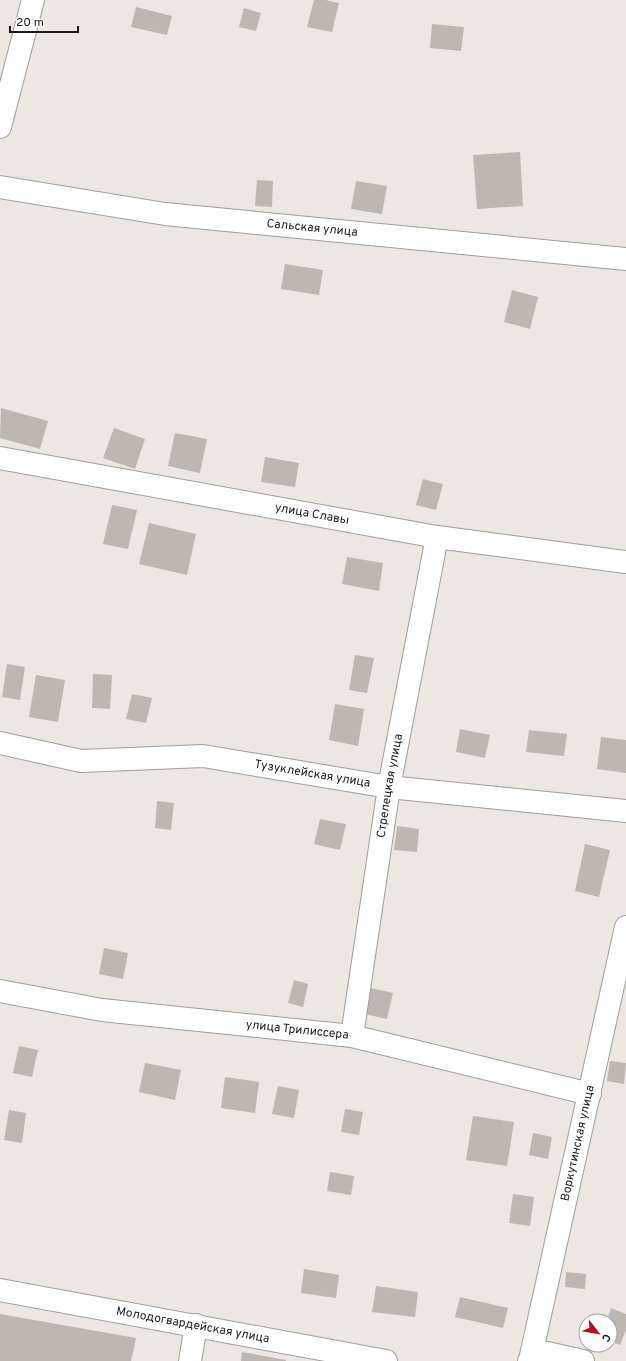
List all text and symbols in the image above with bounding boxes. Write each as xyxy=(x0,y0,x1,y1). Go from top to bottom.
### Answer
scale bar xyxy=(10,8,78,34)
text: 20 m xyxy=(16,15,44,31)
street label: Сальская улица xyxy=(266,216,358,241)
street label: улица Славы xyxy=(274,500,350,529)
street label: Стрелецкая улица xyxy=(374,733,407,839)
street label: Тузуклейская улица xyxy=(253,757,372,792)
street label: улица Трилиссера xyxy=(245,1017,349,1044)
street label: Воркутинская улица xyxy=(557,1084,599,1203)
street label: Молодогвардейская улица xyxy=(115,1304,271,1347)
north arrow xyxy=(578,1313,618,1353)
text: С xyxy=(598,1331,614,1344)

